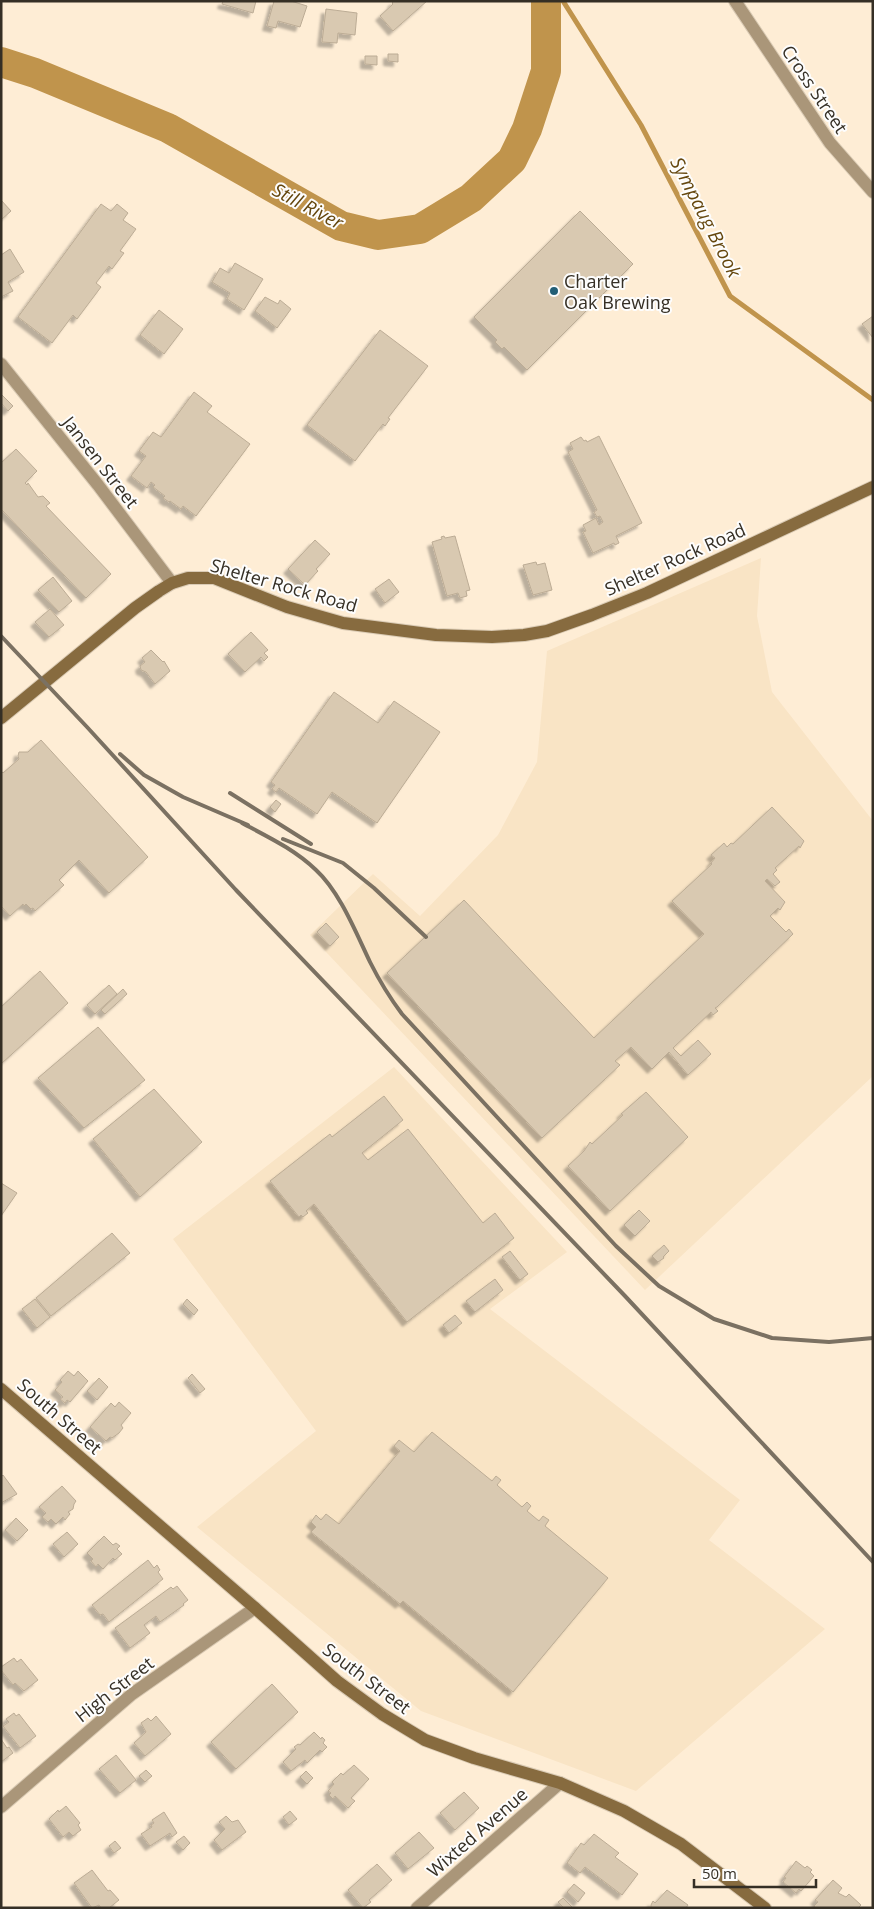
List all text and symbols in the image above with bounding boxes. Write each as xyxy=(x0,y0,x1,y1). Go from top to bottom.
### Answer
street label: Cross Street xyxy=(777,40,853,138)
water label: Sympaug Brook xyxy=(664,152,748,282)
water label: Still River xyxy=(268,177,349,236)
place label: Charter Oak Brewing xyxy=(564,269,671,314)
marker: Charter Oak Brewing xyxy=(548,285,560,297)
street label: Jansen Street xyxy=(56,409,144,513)
street label: Shelter Rock Road xyxy=(601,517,749,601)
street label: Shelter Rock Road xyxy=(208,553,360,617)
street label: South Street xyxy=(13,1373,107,1459)
street label: South Street xyxy=(318,1637,416,1719)
street label: High Street xyxy=(70,1651,158,1727)
street label: Wixted Avenue xyxy=(422,1782,532,1882)
scale bar xyxy=(694,1856,816,1888)
text: 50 m xyxy=(702,1863,737,1883)

